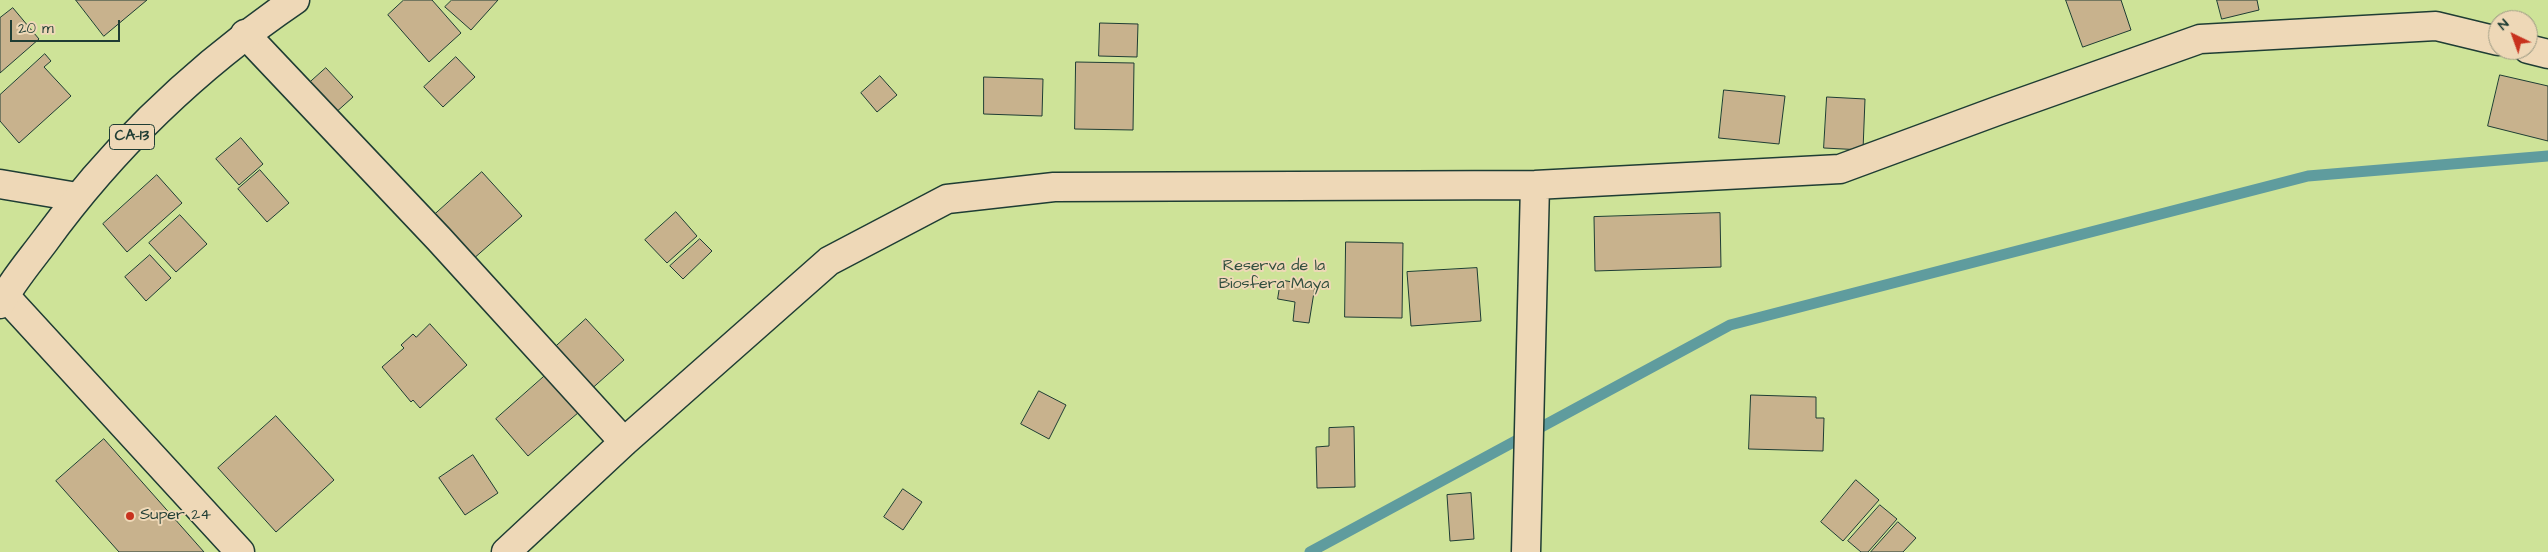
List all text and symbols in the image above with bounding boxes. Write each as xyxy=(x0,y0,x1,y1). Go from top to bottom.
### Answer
scale bar xyxy=(12,10,122,42)
north arrow xyxy=(2488,10,2538,60)
text: N xyxy=(2494,14,2514,35)
text: 20 m xyxy=(18,18,54,39)
road number: CA-13 xyxy=(110,124,154,150)
park label: Reserva de la Biosfera Maya xyxy=(1219,257,1329,295)
place label: Super 24 xyxy=(140,506,211,526)
marker: Super 24 xyxy=(124,510,136,522)

